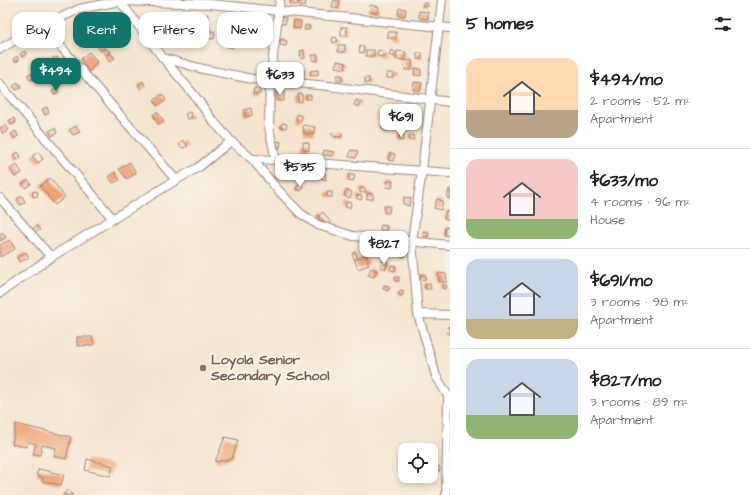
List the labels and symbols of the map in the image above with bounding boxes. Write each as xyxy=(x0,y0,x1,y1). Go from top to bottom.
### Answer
pin: $494 xyxy=(32,58,80,92)
pin: $633 xyxy=(256,62,304,96)
pin: $691 xyxy=(377,104,425,138)
pin: $535 xyxy=(276,154,324,188)
pin: $827 xyxy=(360,231,408,265)
place label: Loyola Senior Secondary School xyxy=(210,350,330,386)
marker: Loyola Senior Secondary School xyxy=(198,363,208,373)

